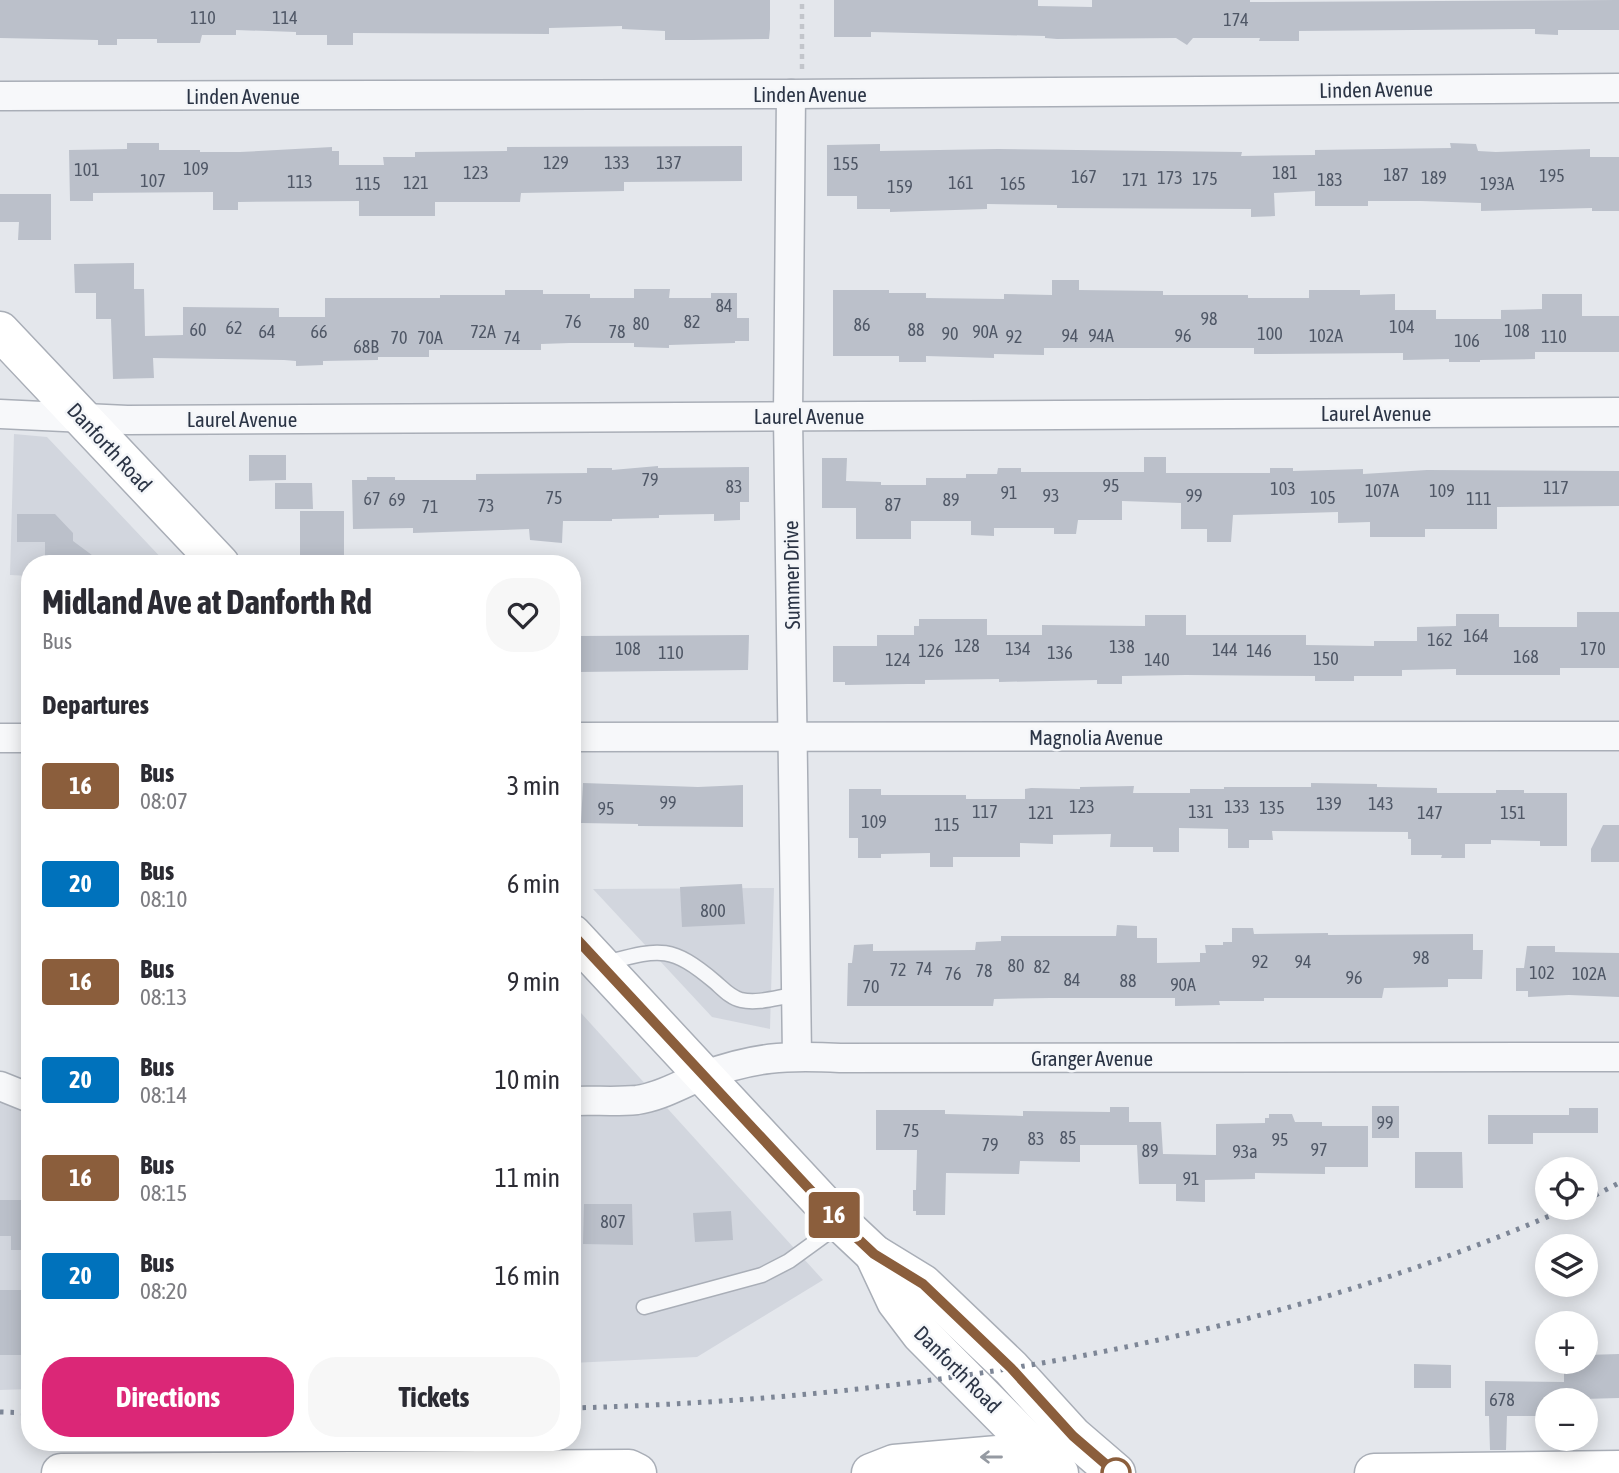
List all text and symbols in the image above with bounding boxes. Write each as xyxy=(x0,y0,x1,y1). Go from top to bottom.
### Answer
house number: 110 xyxy=(190,7,216,28)
house number: 114 xyxy=(272,7,298,28)
house number: 174 xyxy=(1223,9,1249,30)
street label: Linden Avenue xyxy=(1319,76,1433,102)
street label: Linden Avenue xyxy=(753,82,867,106)
street label: Linden Avenue xyxy=(186,84,300,108)
house number: 129 xyxy=(543,152,569,173)
house number: 133 xyxy=(604,152,630,173)
house number: 137 xyxy=(656,152,682,173)
house number: 155 xyxy=(833,153,859,174)
house number: 109 xyxy=(183,158,209,179)
house number: 101 xyxy=(74,159,100,180)
house number: 123 xyxy=(463,162,489,183)
house number: 181 xyxy=(1272,162,1298,183)
house number: 187 xyxy=(1383,164,1409,185)
house number: 195 xyxy=(1539,165,1565,186)
house number: 167 xyxy=(1071,166,1097,187)
house number: 173 xyxy=(1157,167,1183,188)
house number: 189 xyxy=(1421,167,1447,188)
house number: 175 xyxy=(1192,168,1218,189)
house number: 171 xyxy=(1122,169,1148,190)
house number: 183 xyxy=(1317,169,1343,190)
house number: 107 xyxy=(140,170,166,191)
house number: 113 xyxy=(287,171,313,192)
house number: 121 xyxy=(403,172,429,193)
house number: 161 xyxy=(948,172,974,193)
house number: 115 xyxy=(355,173,381,194)
house number: 165 xyxy=(1000,173,1026,194)
house number: 193A xyxy=(1480,173,1514,194)
house number: 159 xyxy=(887,176,913,197)
house number: 84 xyxy=(716,295,732,316)
house number: 98 xyxy=(1201,308,1217,329)
house number: 76 xyxy=(565,311,581,332)
house number: 82 xyxy=(684,311,700,332)
house number: 80 xyxy=(633,313,649,334)
house number: 86 xyxy=(854,314,870,335)
house number: 104 xyxy=(1389,316,1415,337)
house number: 62 xyxy=(226,317,242,338)
house number: 60 xyxy=(190,319,206,340)
house number: 88 xyxy=(908,319,924,340)
house number: 108 xyxy=(1504,320,1530,341)
house number: 64 xyxy=(259,321,275,342)
house number: 66 xyxy=(311,321,327,342)
house number: 72A xyxy=(470,321,496,342)
house number: 78 xyxy=(609,321,625,342)
house number: 90A xyxy=(972,321,998,342)
house number: 90 xyxy=(942,323,958,344)
house number: 100 xyxy=(1257,323,1283,344)
house number: 94 xyxy=(1062,325,1078,346)
house number: 94A xyxy=(1088,325,1114,346)
house number: 96 xyxy=(1175,325,1191,346)
house number: 102A xyxy=(1309,325,1343,346)
house number: 92 xyxy=(1006,326,1022,347)
house number: 110 xyxy=(1541,326,1567,347)
house number: 70 xyxy=(391,327,407,348)
house number: 70A xyxy=(417,327,443,348)
house number: 74 xyxy=(504,327,520,348)
house number: 106 xyxy=(1454,330,1480,351)
house number: 68B xyxy=(353,336,379,357)
street label: Danforth Road xyxy=(63,398,157,496)
street label: Laurel Avenue xyxy=(1321,401,1431,425)
street label: Laurel Avenue xyxy=(754,404,864,428)
street label: Laurel Avenue xyxy=(187,407,297,431)
house number: 79 xyxy=(642,469,658,490)
house number: 95 xyxy=(1103,475,1119,496)
house number: 83 xyxy=(726,476,742,497)
house number: 117 xyxy=(1543,477,1569,498)
house number: 103 xyxy=(1270,478,1296,499)
house number: 107A xyxy=(1365,480,1399,501)
house number: 109 xyxy=(1429,480,1455,501)
house number: 91 xyxy=(1001,482,1017,503)
house number: 93 xyxy=(1043,485,1059,506)
house number: 99 xyxy=(1186,485,1202,506)
house number: 75 xyxy=(546,487,562,508)
house number: 105 xyxy=(1310,487,1336,508)
house number: 67 xyxy=(364,488,380,509)
house number: 111 xyxy=(1466,488,1492,509)
house number: 69 xyxy=(389,489,405,510)
house number: 89 xyxy=(943,489,959,510)
house number: 87 xyxy=(885,494,901,515)
house number: 73 xyxy=(478,495,494,516)
house number: 71 xyxy=(422,496,438,517)
street label: Summer Drive xyxy=(778,521,804,629)
button: heart xyxy=(486,578,560,652)
text: Midland Ave at Danforth Rd xyxy=(42,583,372,621)
house number: 164 xyxy=(1463,625,1489,646)
text: Bus xyxy=(42,628,72,654)
house number: 162 xyxy=(1427,629,1453,650)
house number: 128 xyxy=(954,635,980,656)
house number: 138 xyxy=(1109,636,1135,657)
house number: 108 xyxy=(615,638,641,659)
house number: 134 xyxy=(1005,638,1031,659)
house number: 170 xyxy=(1580,638,1606,659)
house number: 144 xyxy=(1212,639,1238,660)
house number: 126 xyxy=(918,640,944,661)
house number: 146 xyxy=(1246,640,1272,661)
house number: 110 xyxy=(658,642,684,663)
house number: 136 xyxy=(1047,642,1073,663)
house number: 168 xyxy=(1513,646,1539,667)
house number: 150 xyxy=(1313,648,1339,669)
house number: 124 xyxy=(885,649,911,670)
house number: 140 xyxy=(1144,649,1170,670)
text: Departures xyxy=(42,690,149,720)
street label: Magnolia Avenue xyxy=(1029,725,1163,749)
text: Bus xyxy=(140,758,174,788)
text: 3 min xyxy=(507,771,560,801)
text: 16 xyxy=(69,772,92,799)
text: 08:07 xyxy=(140,788,188,814)
house number: 99 xyxy=(660,792,676,813)
house number: 139 xyxy=(1316,793,1342,814)
house number: 143 xyxy=(1368,793,1394,814)
house number: 123 xyxy=(1069,796,1095,817)
house number: 133 xyxy=(1224,796,1250,817)
house number: 135 xyxy=(1259,797,1285,818)
house number: 95 xyxy=(598,798,614,819)
house number: 117 xyxy=(972,801,998,822)
house number: 131 xyxy=(1188,801,1214,822)
house number: 121 xyxy=(1028,802,1054,823)
house number: 147 xyxy=(1417,802,1443,823)
house number: 151 xyxy=(1500,802,1526,823)
house number: 109 xyxy=(861,811,887,832)
house number: 115 xyxy=(934,814,960,835)
text: Bus xyxy=(140,856,174,886)
text: 6 min xyxy=(507,869,560,899)
text: 20 xyxy=(69,870,92,897)
text: 08:10 xyxy=(140,886,187,912)
house number: 800 xyxy=(700,900,726,921)
house number: 98 xyxy=(1413,947,1429,968)
house number: 92 xyxy=(1252,951,1268,972)
house number: 94 xyxy=(1295,951,1311,972)
text: Bus xyxy=(140,954,174,984)
house number: 80 xyxy=(1008,955,1024,976)
house number: 82 xyxy=(1034,956,1050,977)
house number: 74 xyxy=(916,958,932,979)
house number: 72 xyxy=(890,959,906,980)
house number: 78 xyxy=(976,960,992,981)
house number: 102 xyxy=(1529,962,1555,983)
house number: 76 xyxy=(945,963,961,984)
house number: 102A xyxy=(1572,963,1606,984)
text: 9 min xyxy=(507,967,560,997)
house number: 96 xyxy=(1346,967,1362,988)
text: 16 xyxy=(69,968,92,995)
house number: 84 xyxy=(1064,969,1080,990)
house number: 88 xyxy=(1120,970,1136,991)
house number: 90A xyxy=(1170,974,1196,995)
house number: 70 xyxy=(863,976,879,997)
text: 08:13 xyxy=(140,984,187,1010)
street label: Granger Avenue xyxy=(1031,1046,1153,1070)
text: Bus xyxy=(140,1052,174,1082)
text: 10 min xyxy=(495,1065,560,1095)
text: 20 xyxy=(69,1066,92,1093)
text: 08:14 xyxy=(140,1082,187,1108)
house number: 99 xyxy=(1377,1112,1393,1133)
house number: 75 xyxy=(903,1120,919,1141)
house number: 85 xyxy=(1060,1127,1076,1148)
house number: 83 xyxy=(1028,1128,1044,1149)
house number: 95 xyxy=(1272,1129,1288,1150)
house number: 79 xyxy=(982,1134,998,1155)
house number: 97 xyxy=(1311,1139,1327,1160)
house number: 89 xyxy=(1142,1140,1158,1161)
house number: 93a xyxy=(1232,1141,1258,1162)
text: Bus xyxy=(140,1150,174,1180)
map controls xyxy=(1535,1157,1598,1451)
button: locate xyxy=(1535,1157,1598,1220)
text: 11 min xyxy=(495,1163,560,1193)
text: 16 xyxy=(69,1164,92,1191)
house number: 91 xyxy=(1183,1168,1199,1189)
text: 08:15 xyxy=(140,1180,187,1206)
line badge: 16 xyxy=(802,1192,866,1238)
text: 16 xyxy=(823,1201,845,1228)
house number: 807 xyxy=(600,1211,626,1232)
button: layers xyxy=(1535,1234,1598,1297)
text: Bus xyxy=(140,1248,174,1278)
text: 16 min xyxy=(495,1261,560,1291)
text: 20 xyxy=(69,1262,92,1289)
text: 08:20 xyxy=(140,1278,187,1304)
button: + xyxy=(1535,1311,1598,1374)
street label: Danforth Road xyxy=(910,1321,1006,1417)
button: Directions xyxy=(42,1357,294,1437)
button: Tickets xyxy=(308,1357,560,1437)
button: − xyxy=(1535,1388,1598,1451)
house number: 678 xyxy=(1489,1389,1515,1410)
one-way arrow xyxy=(980,1450,1003,1464)
unlabelled marker xyxy=(1101,1458,1131,1473)

